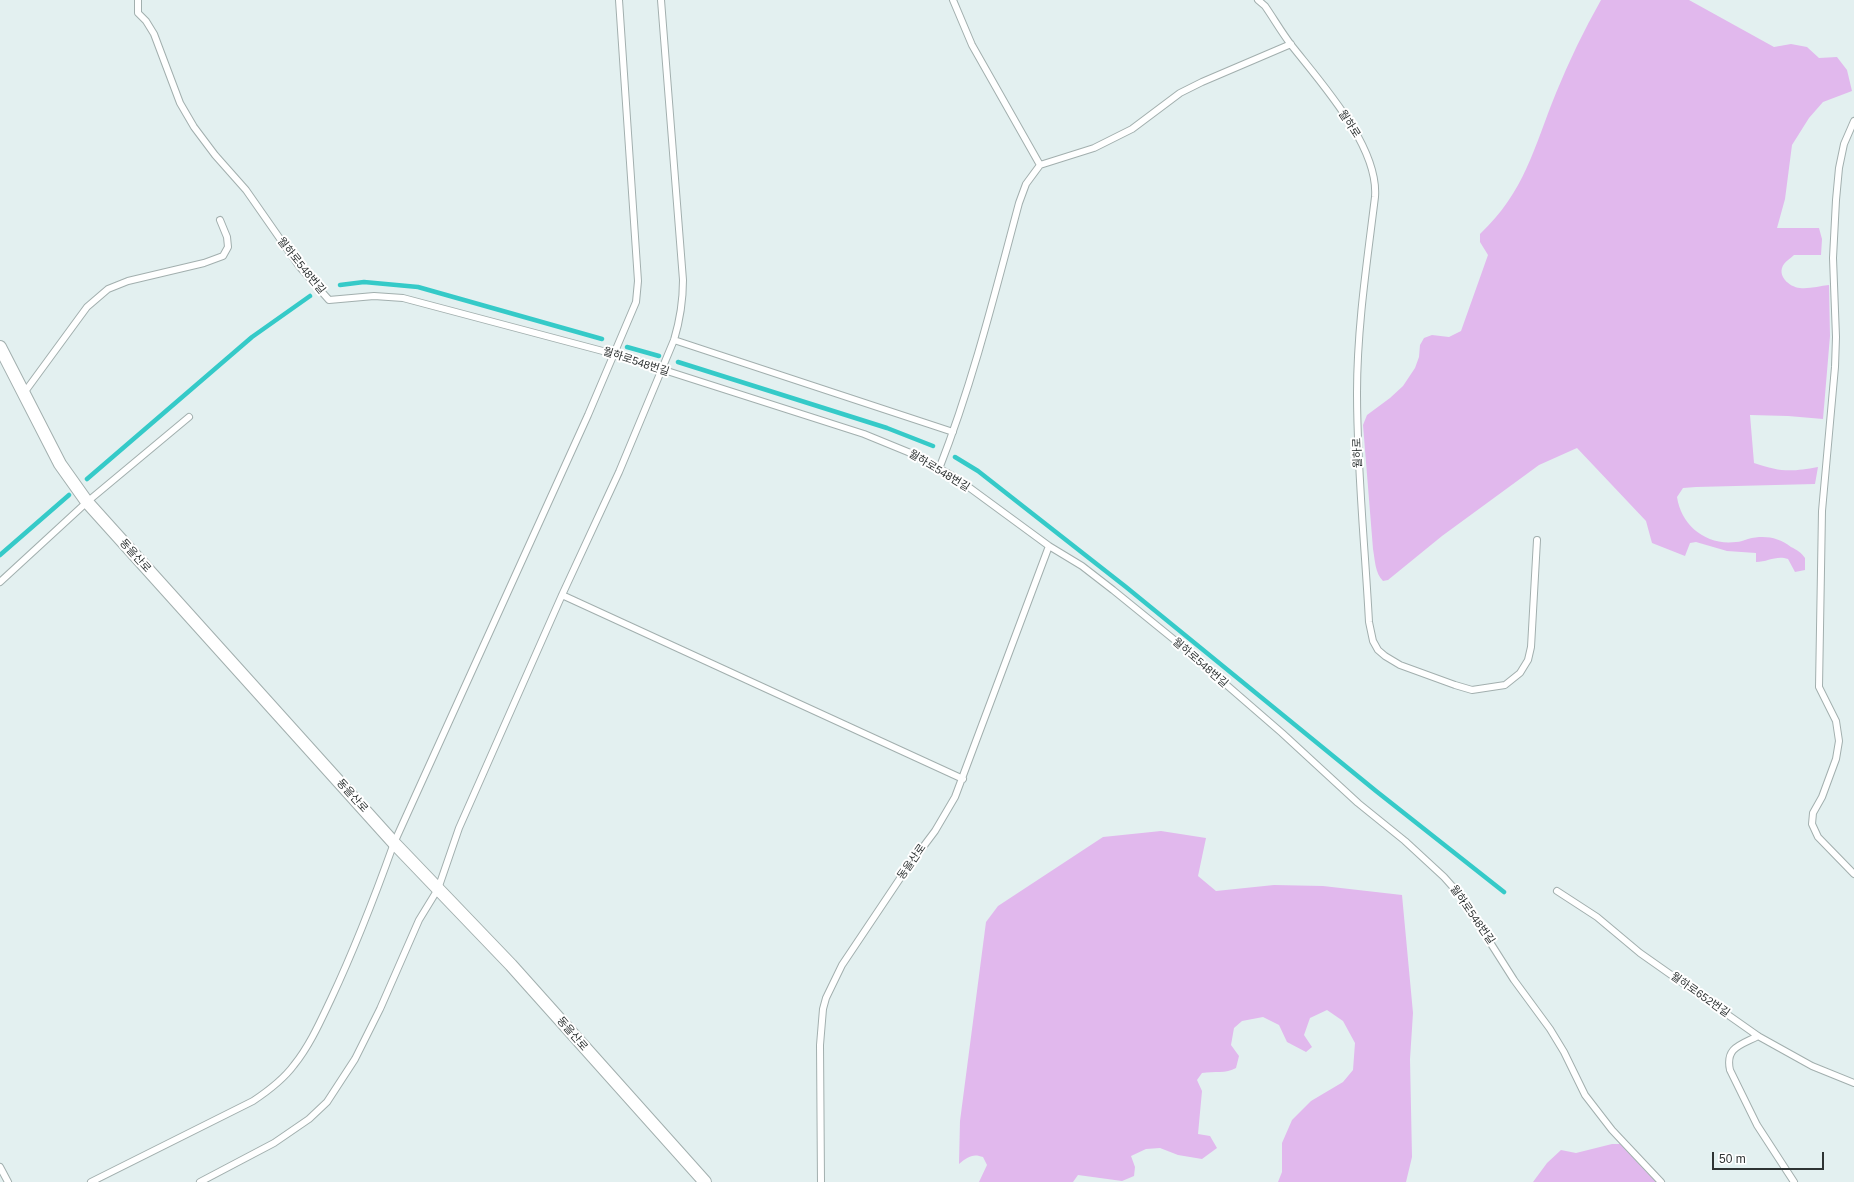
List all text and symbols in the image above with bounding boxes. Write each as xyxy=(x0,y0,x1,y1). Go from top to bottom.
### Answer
street label: 월하로 xyxy=(1335,108,1363,140)
street label: 월하로548번길 xyxy=(274,235,328,297)
street label: 월하로548번길 xyxy=(601,345,671,379)
street label: 월하로 xyxy=(1351,438,1365,468)
street label: 월하로548번길 xyxy=(906,448,972,494)
street label: 동을산로 xyxy=(117,537,153,575)
street label: 월하로548번길 xyxy=(1170,635,1230,691)
street label: 동을산로 xyxy=(334,777,370,815)
street label: 동을산로 xyxy=(895,842,929,882)
street label: 월하로548번길 xyxy=(1447,883,1497,947)
street label: 월하로652번길 xyxy=(1668,970,1732,1020)
street label: 동을산로 xyxy=(554,1014,590,1054)
scale bar xyxy=(1714,1144,1826,1170)
text: 50 m xyxy=(1719,1152,1746,1166)

